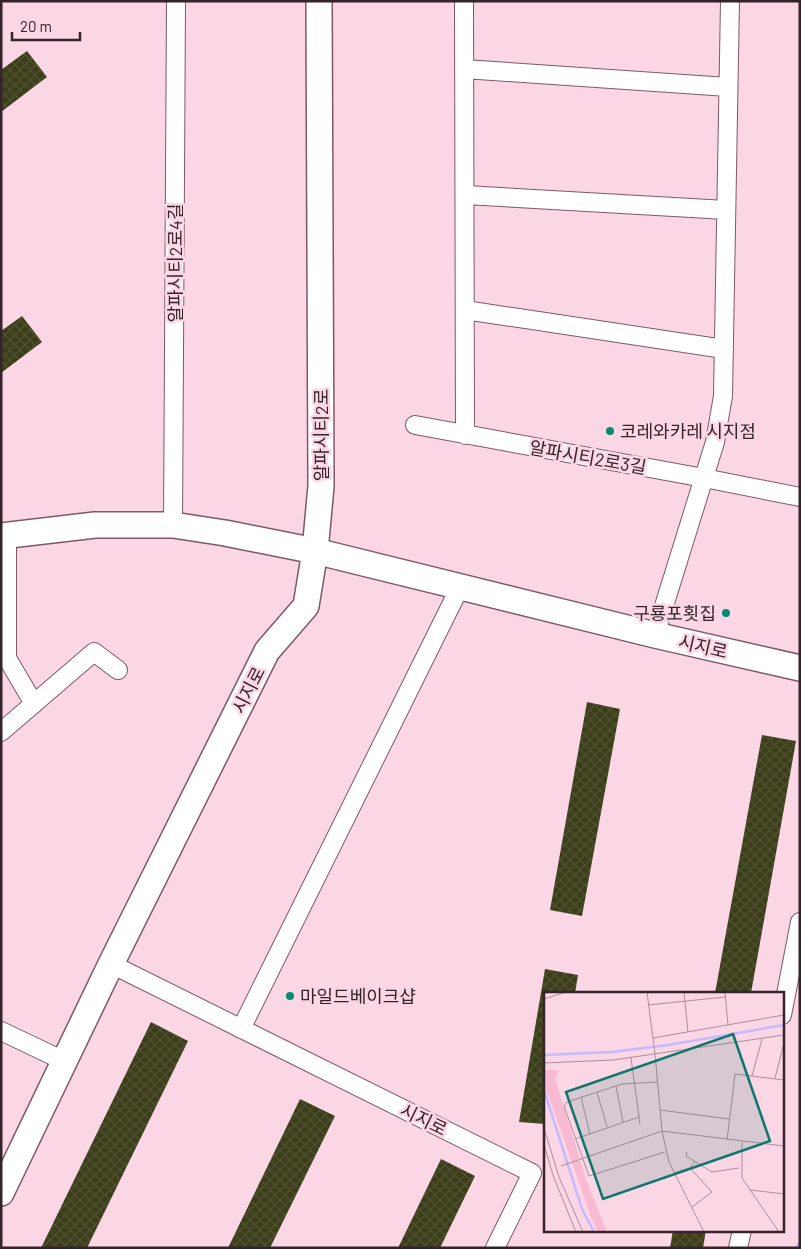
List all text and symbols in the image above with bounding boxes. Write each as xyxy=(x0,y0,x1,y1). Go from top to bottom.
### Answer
scale bar xyxy=(12,10,80,42)
text: 20 m xyxy=(20,17,52,35)
street label: 알파시티2로4길 xyxy=(164,204,186,322)
street label: 알파시티2로 xyxy=(310,389,332,481)
place label: 코레와카레 시지점 xyxy=(620,420,756,442)
marker: 코레와카레 시지점 xyxy=(604,425,616,437)
street label: 알파시티2로3길 xyxy=(528,436,648,478)
place label: 구룡포횟집 xyxy=(633,602,716,624)
marker: 구룡포횟집 xyxy=(720,607,732,619)
street label: 시지로 xyxy=(676,630,730,662)
street label: 시지로 xyxy=(227,663,269,717)
place label: 마일드베이크샵 xyxy=(300,985,416,1007)
marker: 마일드베이크샵 xyxy=(284,990,296,1002)
inset map xyxy=(544,992,784,1232)
street label: 시지로 xyxy=(397,1098,451,1140)

